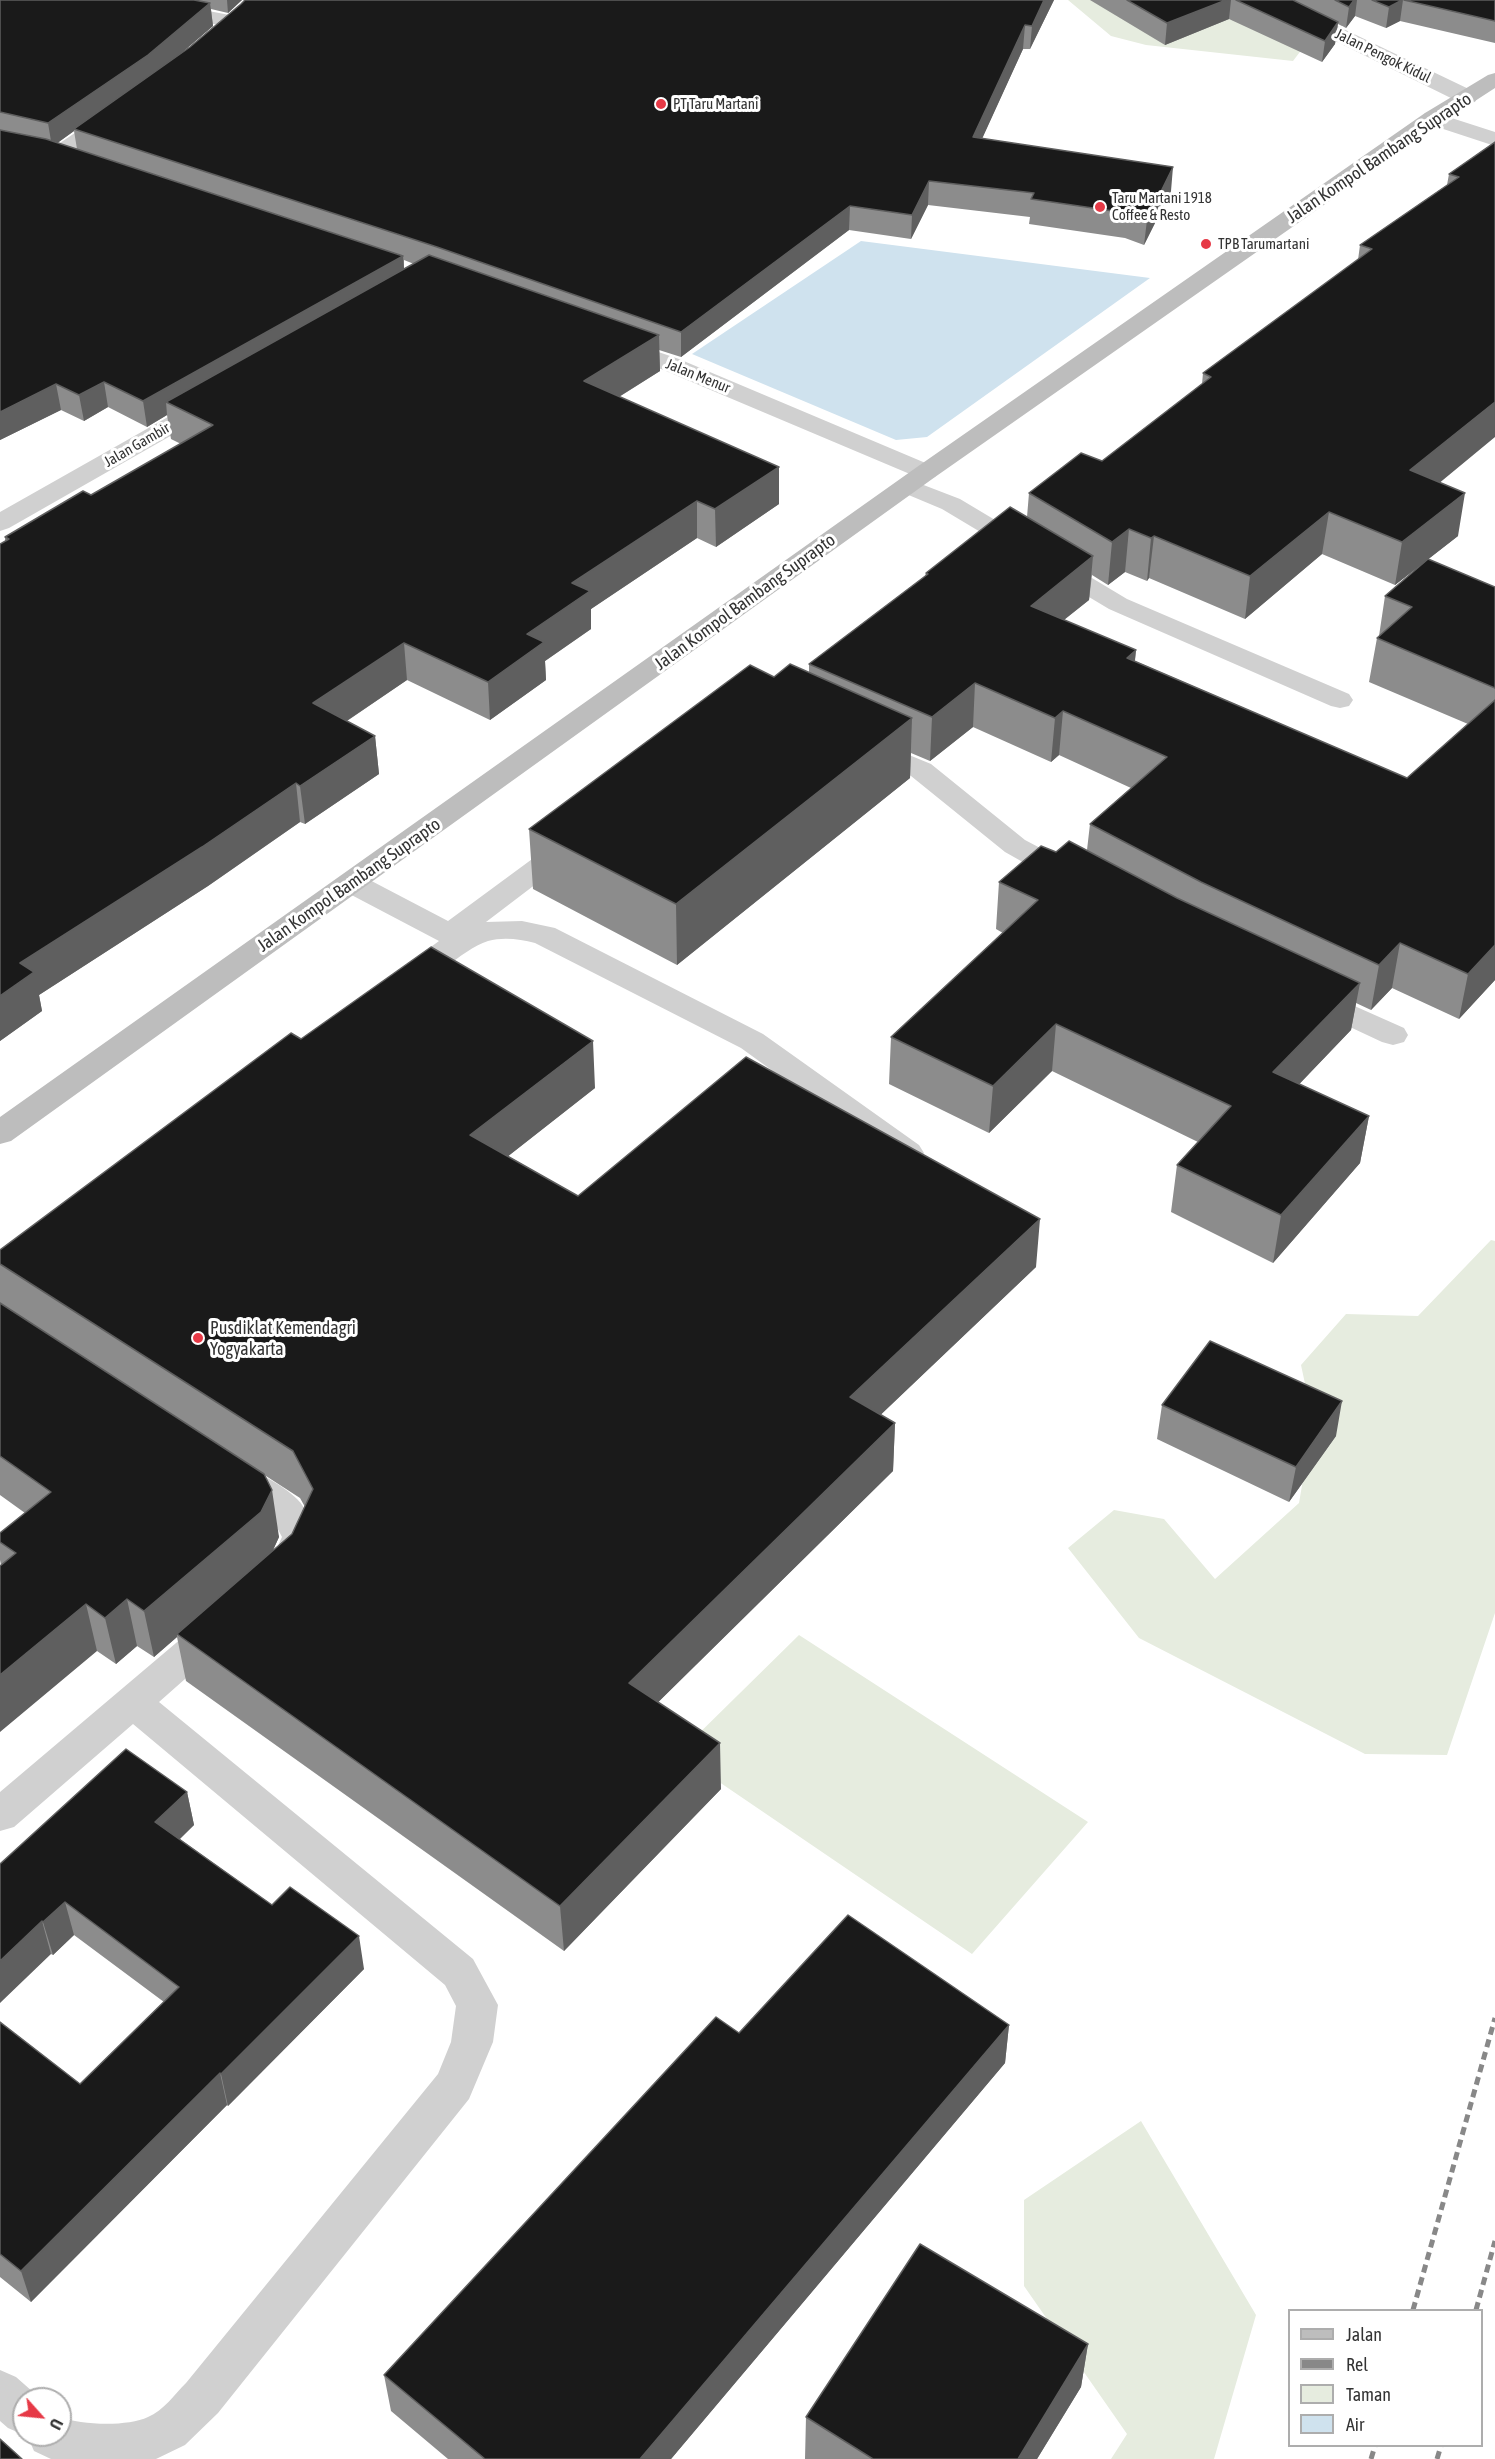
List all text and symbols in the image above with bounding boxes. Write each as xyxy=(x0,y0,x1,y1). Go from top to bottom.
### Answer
street label: Jalan Pengok Kidul xyxy=(1332,25,1434,87)
street label: Jalan Kompol Bambang Suprapto xyxy=(1282,88,1476,228)
place label: PT Taru Martani xyxy=(673,95,759,113)
marker: PT Taru Martani xyxy=(654,97,668,111)
place label: Taru Martani 1918 Coffee & Resto xyxy=(1112,189,1212,224)
marker: Taru Martani 1918 Coffee & Resto xyxy=(1093,200,1107,214)
place label: TPB Tarumartani xyxy=(1218,235,1309,253)
marker: TPB Tarumartani xyxy=(1199,237,1213,251)
street label: Jalan Menur xyxy=(663,355,733,397)
street label: Jalan Gambir xyxy=(101,419,173,471)
street label: Jalan Kompol Bambang Suprapto xyxy=(650,529,840,675)
street label: Jalan Kompol Bambang Suprapto xyxy=(253,814,445,956)
place label: Pusdiklat Kemendagri Yogyakarta xyxy=(210,1317,356,1360)
marker: Pusdiklat Kemendagri Yogyakarta xyxy=(191,1331,205,1345)
legend xyxy=(1288,2309,1483,2447)
text: Jalan xyxy=(1346,2324,1382,2345)
text: Rel xyxy=(1346,2354,1368,2375)
text: Taman xyxy=(1346,2384,1391,2405)
north arrow xyxy=(12,2387,72,2447)
text: Air xyxy=(1346,2414,1364,2435)
text: U xyxy=(46,2416,66,2433)

